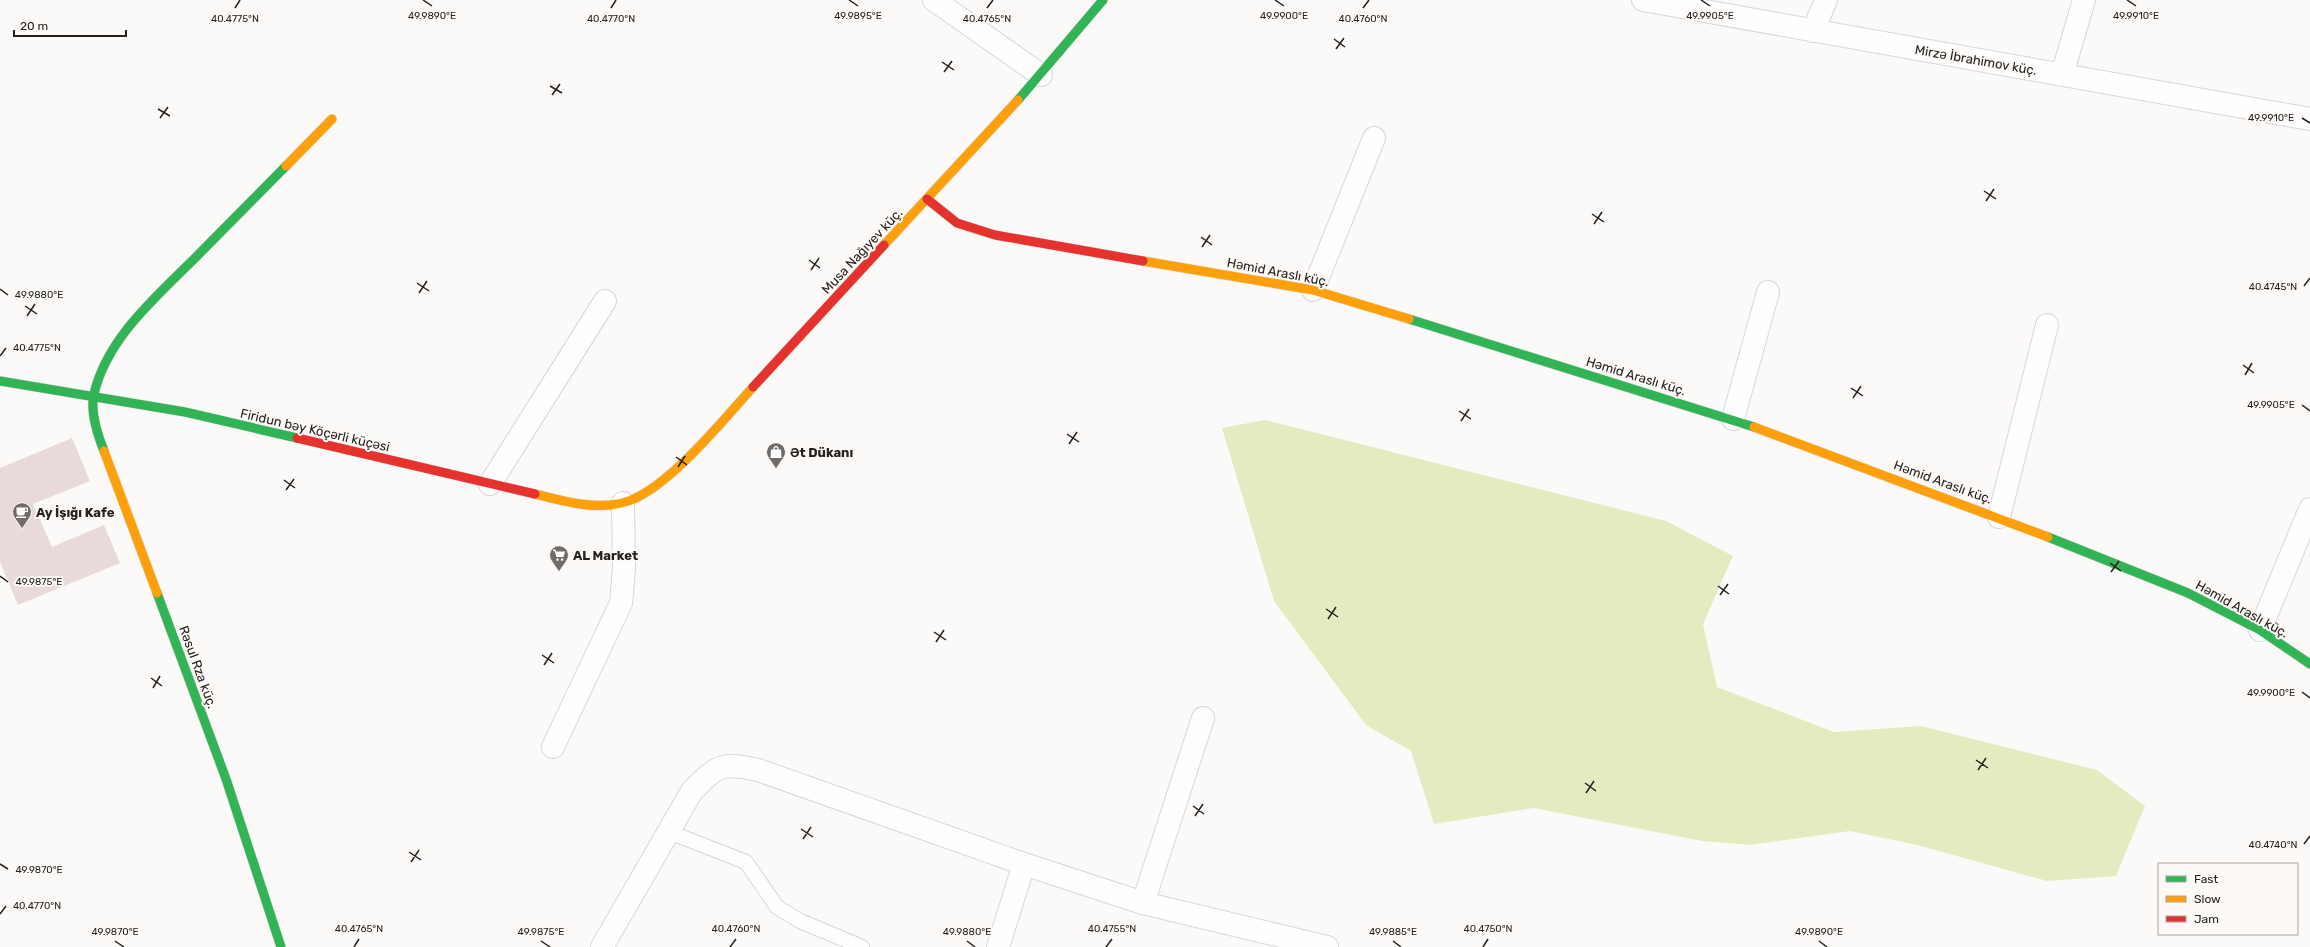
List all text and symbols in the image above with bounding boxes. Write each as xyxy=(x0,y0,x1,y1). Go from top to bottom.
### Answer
text: 49.9890°E xyxy=(408,10,456,22)
text: 49.9895°E xyxy=(834,10,882,22)
text: 49.9900°E xyxy=(1260,10,1308,22)
text: 49.9905°E xyxy=(1686,10,1734,22)
text: 49.9910°E xyxy=(2113,10,2159,22)
scale bar xyxy=(14,12,126,38)
text: 40.4775°N xyxy=(211,13,259,25)
text: 40.4770°N xyxy=(587,13,635,25)
text: 40.4765°N xyxy=(963,13,1011,25)
text: 40.4760°N xyxy=(1339,13,1387,25)
text: 20 m xyxy=(20,19,48,33)
street label: Mirzə İbrahimov küç. xyxy=(1914,42,2038,78)
text: 49.9910°E xyxy=(2248,112,2294,124)
street label: Musa Nağıyev küç. xyxy=(819,205,906,297)
street label: Həmid Araslı küç. xyxy=(1226,255,1330,289)
text: 40.4745°N xyxy=(2249,281,2297,293)
text: 49.9880°E xyxy=(15,289,63,301)
text: 40.4775°N xyxy=(13,342,61,354)
street label: Həmid Araslı küç. xyxy=(1584,354,1688,398)
text: 49.9905°E xyxy=(2247,399,2295,411)
street label: Firidun bəy Köçərli küçəsi xyxy=(239,405,391,455)
shop icon: Ət Dükanı xyxy=(765,441,787,469)
place label: Ət Dükanı xyxy=(790,445,853,460)
street label: Həmid Araslı küç. xyxy=(1892,457,1994,507)
cafe icon: Ay İşığı Kafe xyxy=(11,501,33,529)
place label: Ay İşığı Kafe xyxy=(36,505,115,520)
supermarket icon: AL Market xyxy=(548,544,570,572)
place label: AL Market xyxy=(573,548,638,563)
text: 49.9875°E xyxy=(16,576,62,588)
street label: Həmid Araslı küç. xyxy=(2193,577,2291,641)
street label: Rəsul Rza küç. xyxy=(176,624,220,710)
text: 49.9900°E xyxy=(2247,687,2295,699)
text: 40.4740°N xyxy=(2249,839,2298,851)
legend xyxy=(2158,863,2298,935)
text: 49.9870°E xyxy=(15,864,63,876)
text: Fast xyxy=(2194,872,2218,886)
text: Slow xyxy=(2194,892,2221,906)
text: 40.4770°N xyxy=(13,900,61,912)
text: Jam xyxy=(2194,912,2219,926)
text: 40.4765°N xyxy=(335,923,383,935)
text: 40.4760°N xyxy=(712,923,760,935)
text: 40.4755°N xyxy=(1088,923,1136,935)
text: 40.4750°N xyxy=(1463,923,1513,935)
text: 49.9870°E xyxy=(91,926,139,938)
text: 49.9875°E xyxy=(518,926,564,938)
text: 49.9880°E xyxy=(943,926,991,938)
text: 49.9885°E xyxy=(1369,926,1417,938)
text: 49.9890°E xyxy=(1795,926,1843,938)

